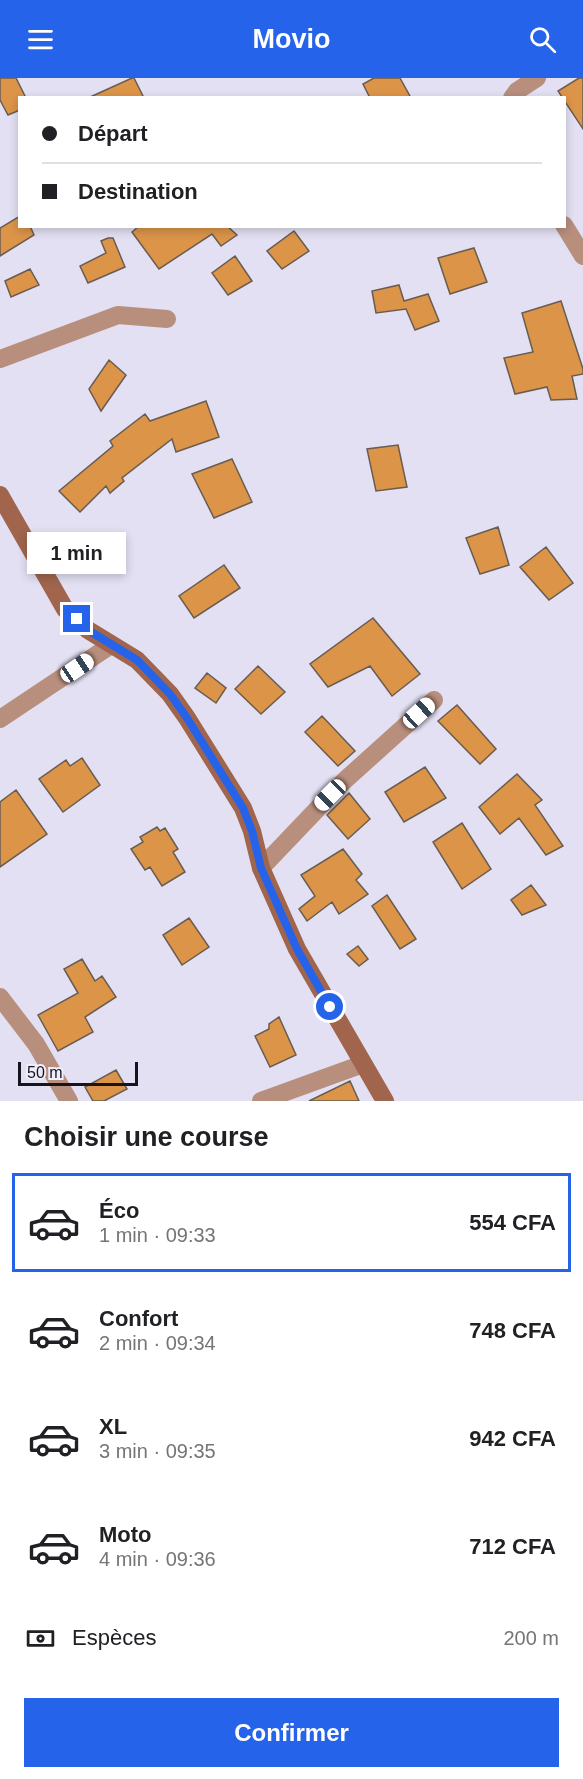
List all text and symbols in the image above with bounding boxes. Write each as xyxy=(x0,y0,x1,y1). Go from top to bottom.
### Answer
icon: menu xyxy=(24,23,57,56)
icon: search xyxy=(526,23,559,56)
text: Movio xyxy=(253,24,331,54)
text: Départ xyxy=(78,121,148,146)
text: Destination xyxy=(78,179,198,204)
callout: 1 min xyxy=(28,532,127,574)
text: 1 min xyxy=(50,542,103,564)
route end xyxy=(63,605,90,632)
car xyxy=(57,650,97,686)
car xyxy=(400,694,438,732)
car xyxy=(311,776,349,814)
route start xyxy=(316,993,343,1020)
scale bar xyxy=(18,1059,138,1086)
text: 50 m xyxy=(27,1064,63,1081)
text: Choisir une course xyxy=(24,1122,269,1152)
icon: car xyxy=(27,1196,81,1250)
text: Éco xyxy=(99,1198,139,1223)
text: 554 CFA xyxy=(469,1210,556,1235)
text: 1 min · 09:33 xyxy=(99,1224,216,1246)
icon: car xyxy=(27,1304,81,1358)
text: Confort xyxy=(99,1306,178,1331)
text: 748 CFA xyxy=(469,1318,556,1343)
text: 2 min · 09:34 xyxy=(99,1332,216,1354)
icon: car xyxy=(27,1412,81,1466)
text: XL xyxy=(99,1414,127,1439)
text: 942 CFA xyxy=(469,1426,556,1451)
text: 3 min · 09:35 xyxy=(99,1440,216,1462)
icon: car xyxy=(27,1520,81,1574)
text: Moto xyxy=(99,1522,152,1547)
text: 712 CFA xyxy=(469,1534,556,1559)
text: 4 min · 09:36 xyxy=(99,1548,216,1570)
icon: cash xyxy=(24,1622,57,1655)
text: Espèces xyxy=(72,1625,156,1650)
text: 200 m xyxy=(503,1627,559,1649)
button: Confirmer xyxy=(24,1698,559,1767)

